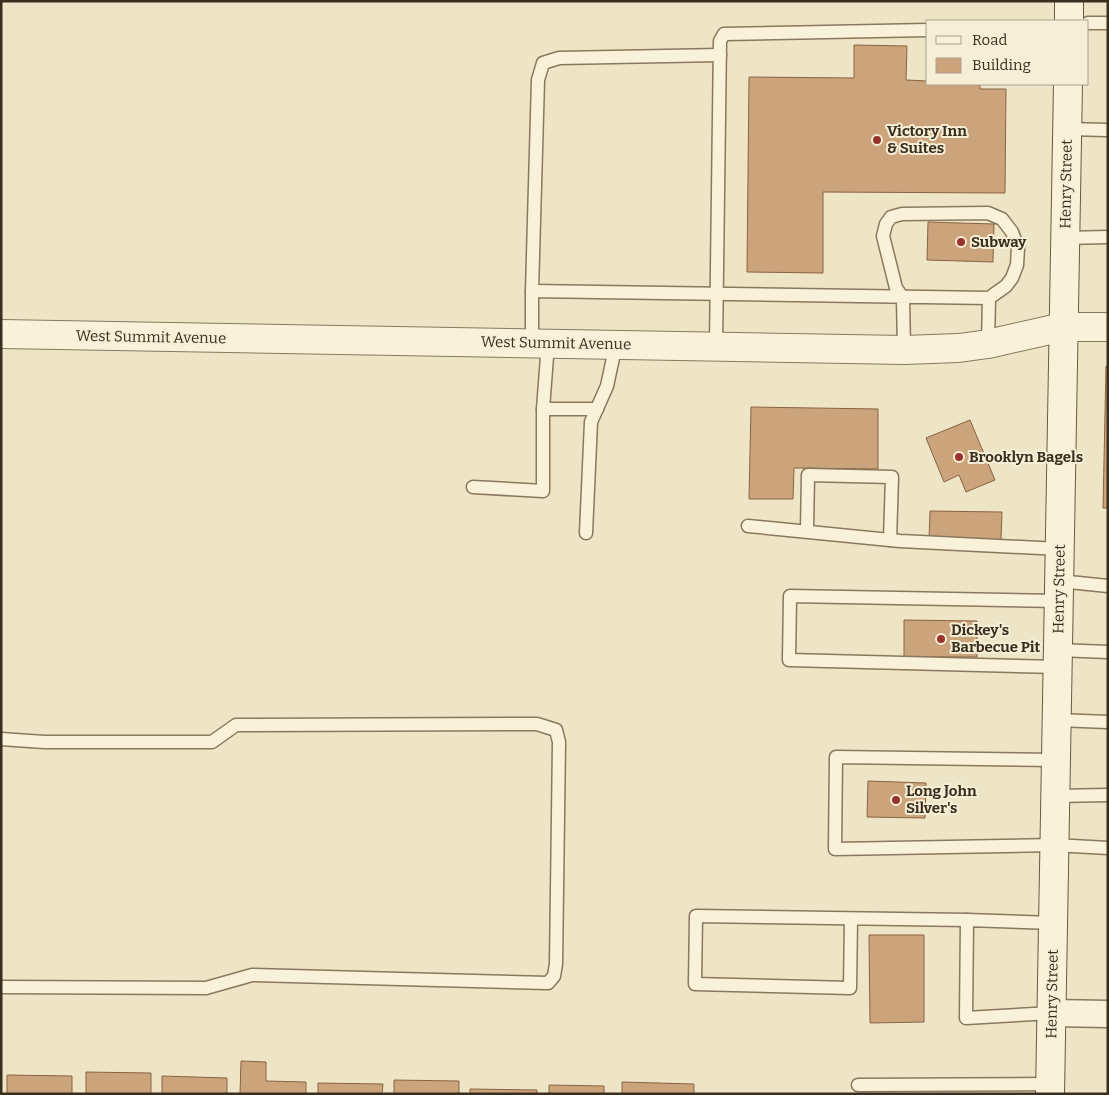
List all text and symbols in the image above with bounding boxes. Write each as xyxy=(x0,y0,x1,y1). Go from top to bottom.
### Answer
legend xyxy=(926,20,1089,85)
text: Road xyxy=(972,31,1007,49)
text: Building xyxy=(972,56,1031,74)
place label: Victory Inn & Suites xyxy=(887,122,967,157)
marker: Victory Inn & Suites xyxy=(871,134,883,146)
street label: Henry Street xyxy=(1056,139,1076,229)
place label: Subway xyxy=(971,233,1027,251)
marker: Subway xyxy=(955,236,967,248)
street label: West Summit Avenue xyxy=(76,327,226,347)
street label: West Summit Avenue xyxy=(481,333,631,353)
place label: Brooklyn Bagels xyxy=(969,448,1083,466)
marker: Brooklyn Bagels xyxy=(953,451,965,463)
street label: Henry Street xyxy=(1049,544,1069,634)
place label: Dickey's Barbecue Pit xyxy=(951,621,1041,656)
marker: Dickey's Barbecue Pit xyxy=(935,633,947,645)
place label: Long John Silver's xyxy=(906,782,977,817)
marker: Long John Silver's xyxy=(890,794,902,806)
street label: Henry Street xyxy=(1042,949,1062,1039)

